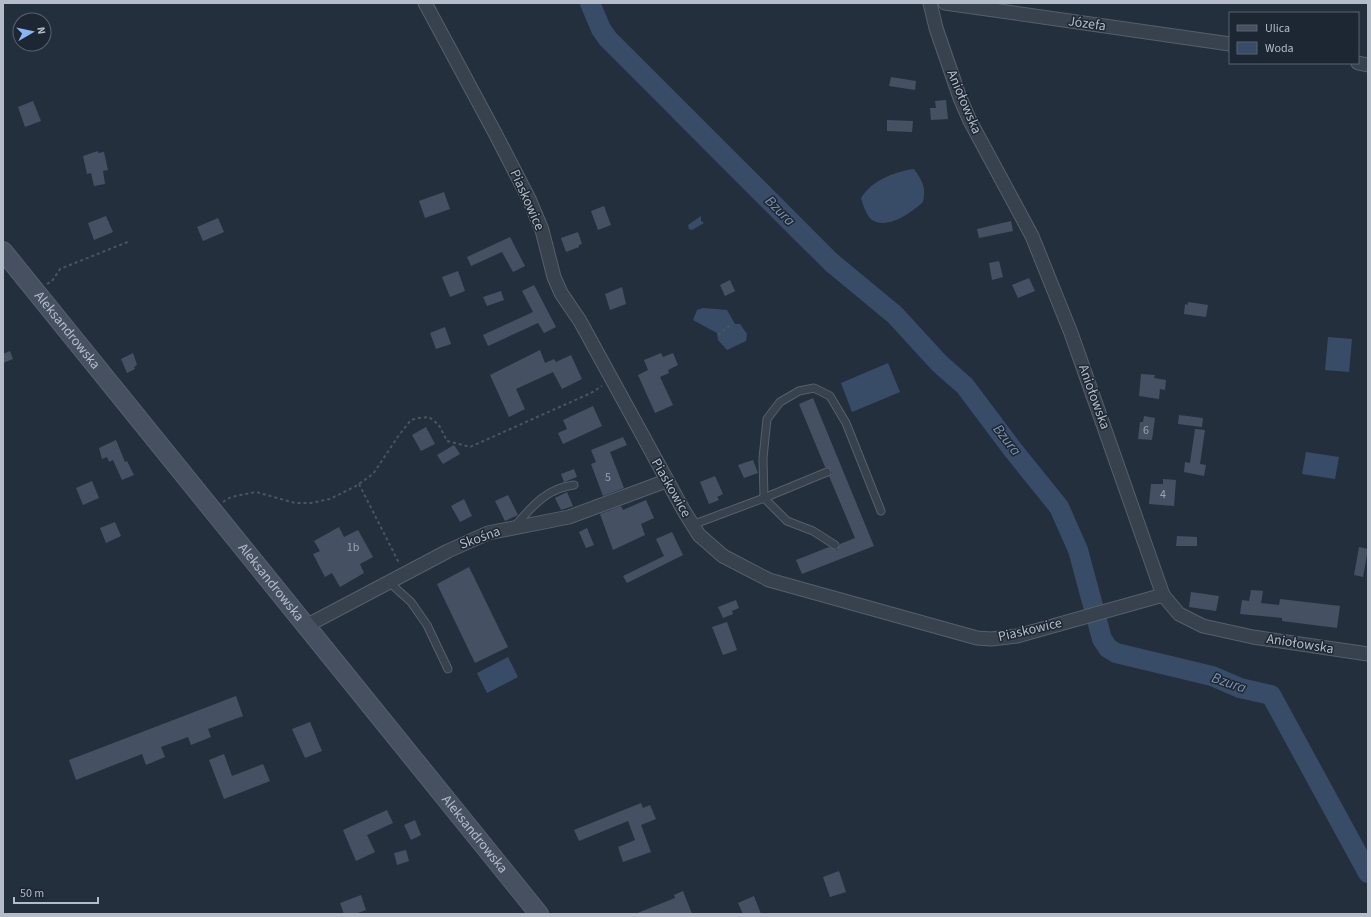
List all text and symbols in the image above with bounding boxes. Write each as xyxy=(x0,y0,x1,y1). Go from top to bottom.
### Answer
street label: Józefa xyxy=(1067,11,1107,37)
north arrow xyxy=(12,12,52,52)
legend xyxy=(1229,12,1359,64)
text: Ulica xyxy=(1265,20,1290,37)
text: N xyxy=(33,26,49,35)
text: Woda xyxy=(1265,40,1294,57)
street label: Aniołowska xyxy=(942,67,986,137)
street label: Piaskowice xyxy=(505,166,549,234)
water label: Bzura xyxy=(760,191,800,231)
street label: Aleksandrowska xyxy=(29,287,105,374)
street label: Aniołowska xyxy=(1073,362,1115,432)
water label: Bzura xyxy=(988,420,1026,460)
house number: 6 xyxy=(1143,422,1149,439)
street label: Piaskowice xyxy=(646,455,696,521)
house number: 5 xyxy=(605,469,611,486)
house number: 4 xyxy=(1160,486,1166,503)
street label: Skośna xyxy=(457,521,503,555)
street label: Aleksandrowska xyxy=(233,539,309,626)
house number: 1b xyxy=(347,539,360,556)
street label: Piaskowice xyxy=(996,613,1064,647)
street label: Aniołowska xyxy=(1265,629,1335,659)
water label: Bzura xyxy=(1209,667,1249,699)
street label: Aleksandrowska xyxy=(437,791,512,878)
scale bar xyxy=(14,879,98,905)
text: 50 m xyxy=(20,885,44,902)

